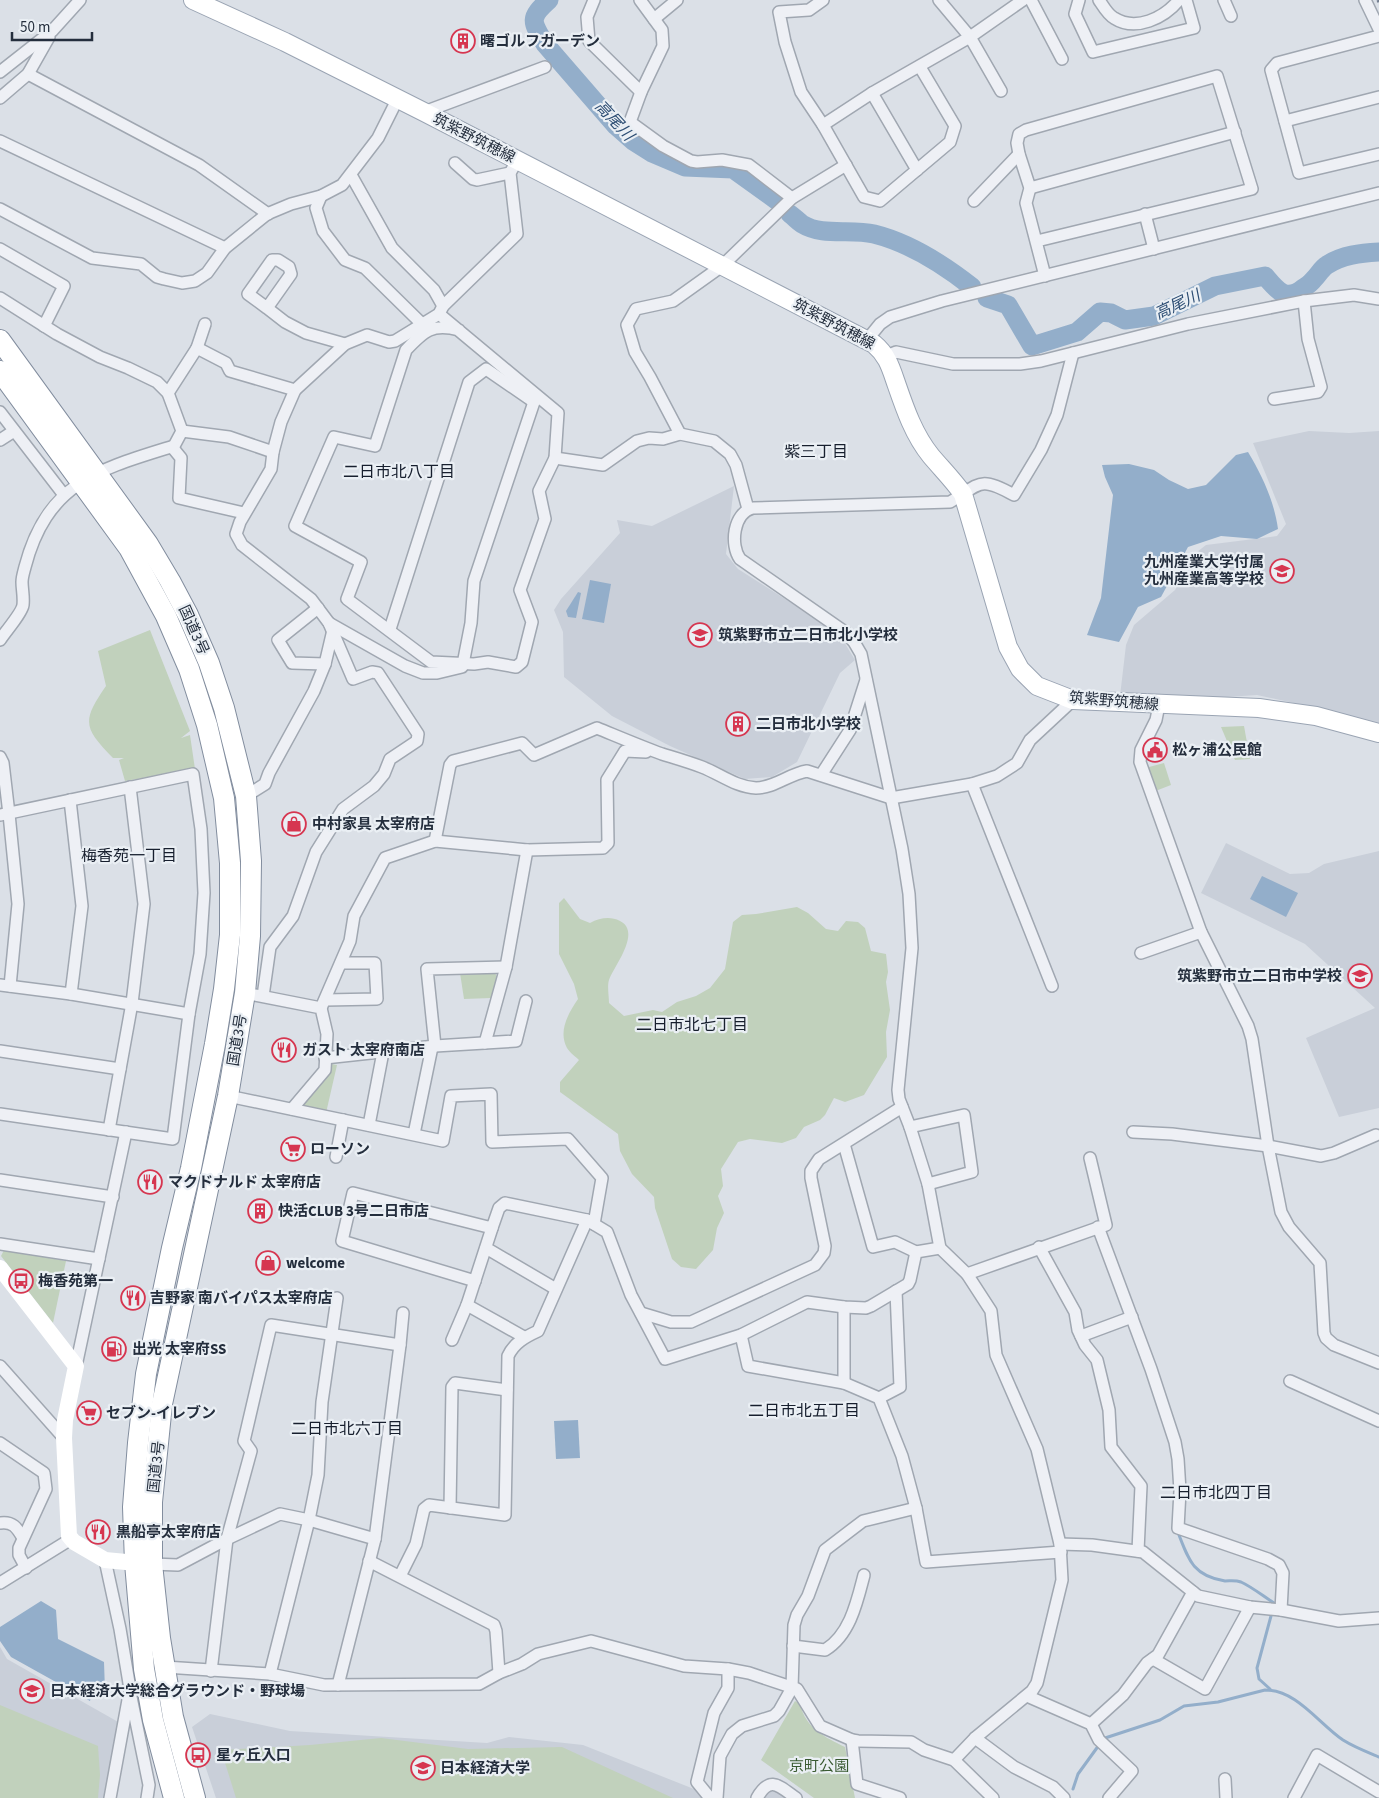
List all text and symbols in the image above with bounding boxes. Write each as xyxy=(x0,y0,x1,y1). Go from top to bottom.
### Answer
scale bar xyxy=(12,10,92,42)
text: 50 m xyxy=(20,17,50,38)
building icon: 曙ゴルフガーデン xyxy=(450,28,476,54)
place label: 曙ゴルフガーデン xyxy=(480,31,600,52)
water label: 高尾川 xyxy=(590,96,640,147)
street label: 筑紫野筑穂線 xyxy=(429,109,519,168)
water label: 高尾川 xyxy=(1151,284,1206,325)
street label: 筑紫野筑穂線 xyxy=(789,294,878,355)
district label: 紫三丁目 xyxy=(784,441,848,463)
district label: 二日市北八丁目 xyxy=(343,461,455,483)
place label: 九州産業大学付属 九州産業高等学校 xyxy=(1144,552,1264,590)
school or university icon: 九州産業大学付属 九州産業高等学校 xyxy=(1269,558,1295,584)
street label: 国道3号 xyxy=(173,602,214,658)
school or university icon: 筑紫野市立二日市北小学校 xyxy=(687,622,713,648)
place label: 筑紫野市立二日市北小学校 xyxy=(718,625,898,646)
street label: 筑紫野筑穂線 xyxy=(1068,687,1160,716)
building icon: 二日市北小学校 xyxy=(725,711,751,737)
place label: 二日市北小学校 xyxy=(756,714,861,735)
public building icon: 松ヶ浦公民館 xyxy=(1142,737,1168,763)
place label: 松ヶ浦公民館 xyxy=(1172,740,1262,761)
shop icon: 中村家具 太宰府店 xyxy=(281,811,307,837)
place label: 中村家具 太宰府店 xyxy=(312,814,435,835)
district label: 梅香苑一丁目 xyxy=(81,845,177,867)
school or university icon: 筑紫野市立二日市中学校 xyxy=(1347,963,1373,989)
place label: 筑紫野市立二日市中学校 xyxy=(1177,966,1342,987)
street label: 国道3号 xyxy=(223,1013,252,1068)
district label: 二日市北七丁目 xyxy=(636,1014,748,1036)
restaurant icon: ガスト 太宰府南店 xyxy=(271,1037,297,1063)
place label: ガスト 太宰府南店 xyxy=(302,1040,425,1061)
supermarket icon: ローソン xyxy=(280,1136,306,1162)
place label: ローソン xyxy=(310,1139,370,1160)
restaurant icon: マクドナルド 太宰府店 xyxy=(137,1169,163,1195)
place label: マクドナルド 太宰府店 xyxy=(168,1172,321,1193)
building icon: 快活CLUB 3号二日市店 xyxy=(247,1198,273,1224)
place label: 快活CLUB 3号二日市店 xyxy=(278,1201,429,1222)
shop icon: welcome xyxy=(255,1250,281,1276)
place label: welcome xyxy=(286,1253,345,1274)
bus stop icon: 梅香苑第一 xyxy=(8,1268,34,1294)
place label: 梅香苑第一 xyxy=(38,1271,113,1292)
restaurant icon: 吉野家 南バイパス太宰府店 xyxy=(120,1285,146,1311)
place label: 吉野家 南バイパス太宰府店 xyxy=(150,1288,333,1309)
fuel station icon: 出光 太宰府SS xyxy=(101,1336,127,1362)
place label: 出光 太宰府SS xyxy=(132,1339,226,1360)
supermarket icon: セブン-イレブン xyxy=(76,1400,102,1426)
district label: 二日市北五丁目 xyxy=(748,1400,860,1422)
place label: セブン-イレブン xyxy=(106,1403,216,1424)
district label: 二日市北六丁目 xyxy=(291,1418,403,1440)
street label: 国道3号 xyxy=(143,1440,170,1494)
district label: 二日市北四丁目 xyxy=(1160,1482,1272,1504)
restaurant icon: 黒船亭太宰府店 xyxy=(85,1519,111,1545)
place label: 黒船亭太宰府店 xyxy=(116,1522,221,1543)
school or university icon: 日本経済大学総合グラウンド・野球場 xyxy=(19,1678,45,1704)
place label: 日本経済大学総合グラウンド・野球場 xyxy=(50,1681,305,1702)
bus stop icon: 星ヶ丘入口 xyxy=(185,1742,211,1768)
place label: 星ヶ丘入口 xyxy=(216,1745,291,1766)
school or university icon: 日本経済大学 xyxy=(410,1755,436,1781)
park label: 京町公園 xyxy=(789,1756,849,1777)
place label: 日本経済大学 xyxy=(440,1758,530,1779)

